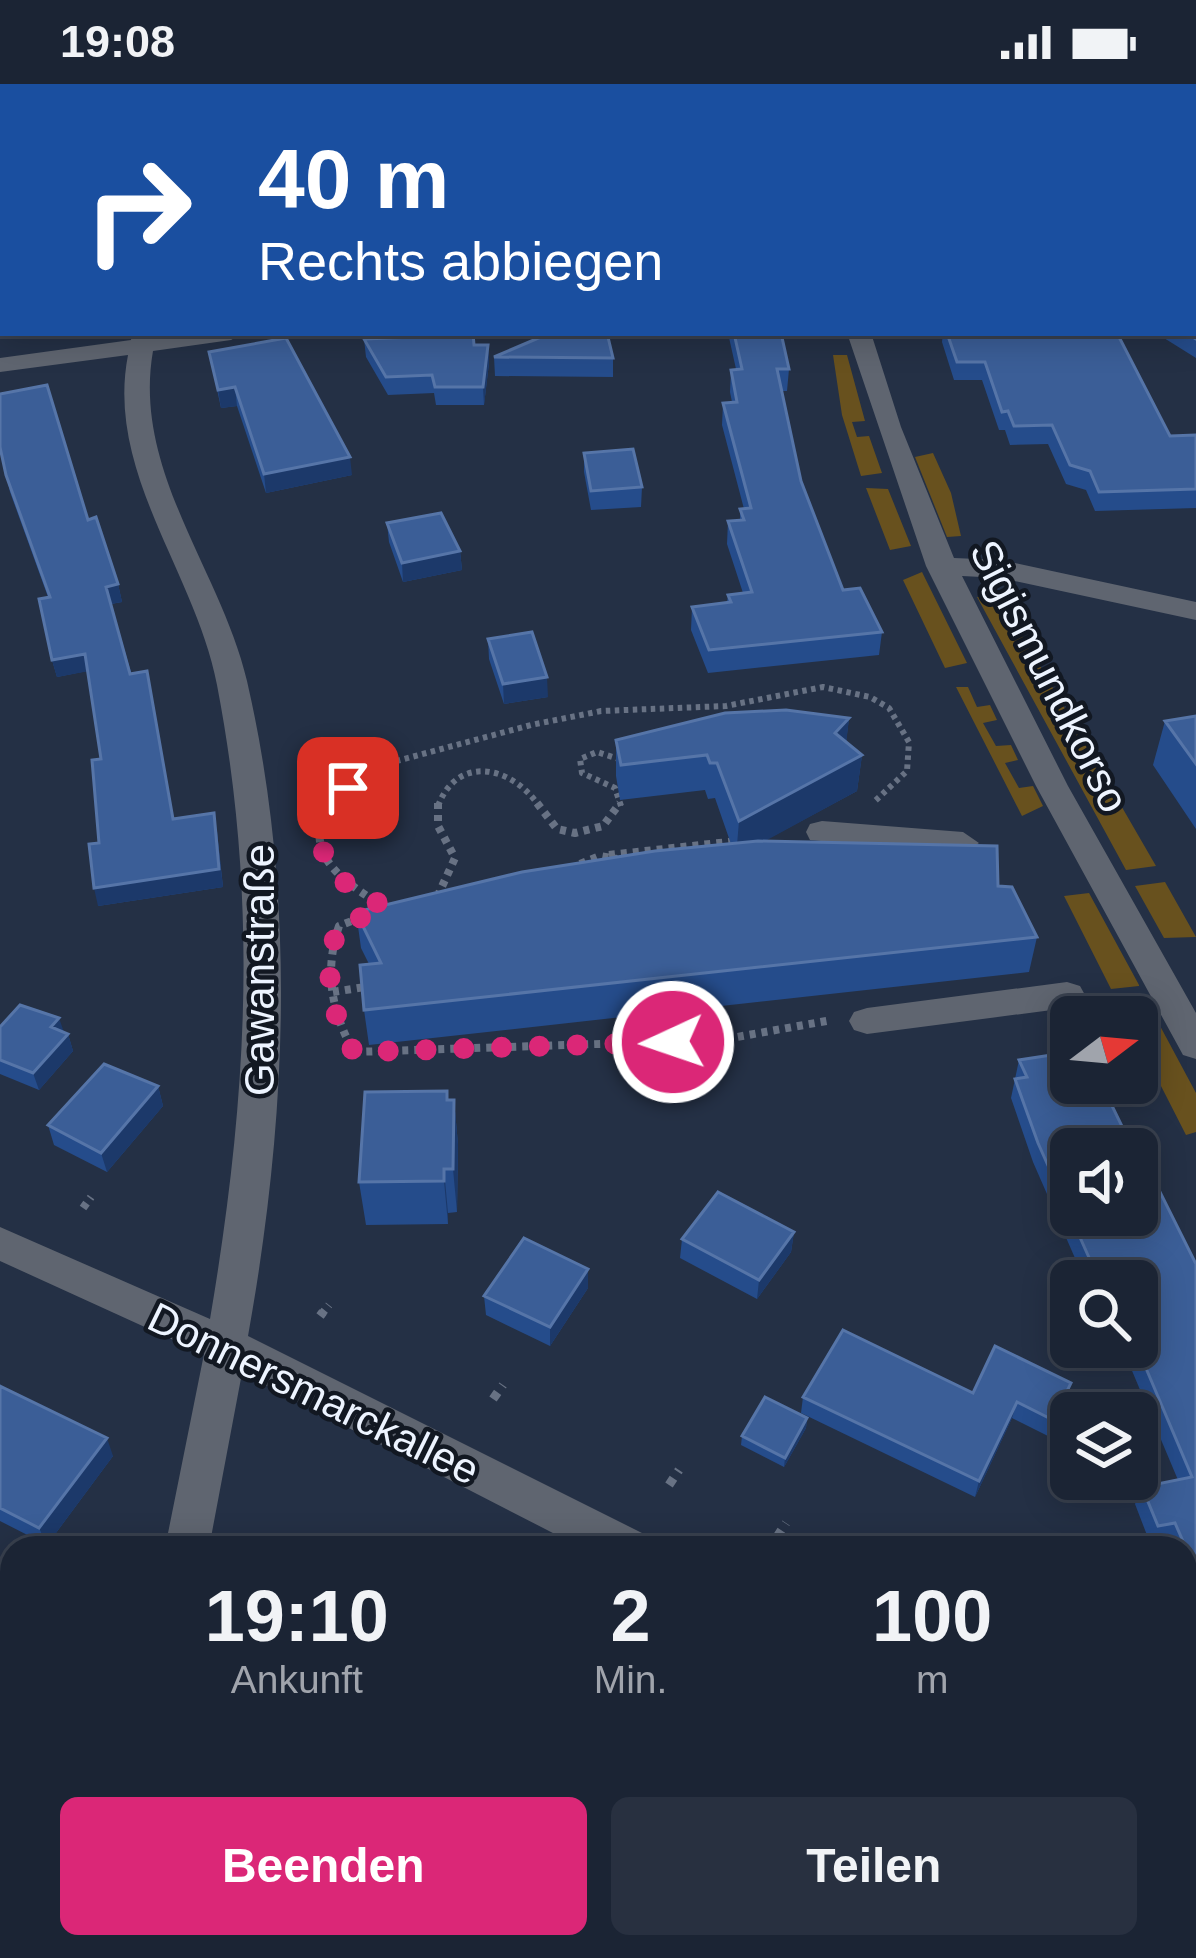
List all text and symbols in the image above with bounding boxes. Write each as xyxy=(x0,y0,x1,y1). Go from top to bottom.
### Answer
text: 19:08 xyxy=(60,16,175,67)
icon: right xyxy=(60,132,216,288)
text: 40 m xyxy=(258,132,449,226)
text: Rechts abbiegen xyxy=(258,231,663,291)
street label: Sigismundkorso xyxy=(961,532,1138,820)
pin xyxy=(297,737,399,839)
icon: arrive xyxy=(315,755,381,821)
street label: Gawanstraße xyxy=(236,844,283,1096)
position arrow xyxy=(610,979,736,1105)
north arrow xyxy=(1050,996,1158,1104)
map controls xyxy=(1050,996,1158,1500)
button: sound xyxy=(1050,1128,1158,1236)
button: search xyxy=(1050,1260,1158,1368)
street label: Donnersmarckallee xyxy=(141,1293,487,1494)
button: layers xyxy=(1050,1392,1158,1500)
text: 19:10 xyxy=(205,1576,389,1656)
text: 2 xyxy=(610,1576,651,1656)
text: 100 xyxy=(872,1576,992,1656)
text: Ankunft xyxy=(231,1658,363,1701)
text: Min. xyxy=(594,1658,667,1701)
text: m xyxy=(916,1658,948,1701)
button: Beenden xyxy=(60,1797,587,1935)
button: Teilen xyxy=(611,1797,1137,1935)

